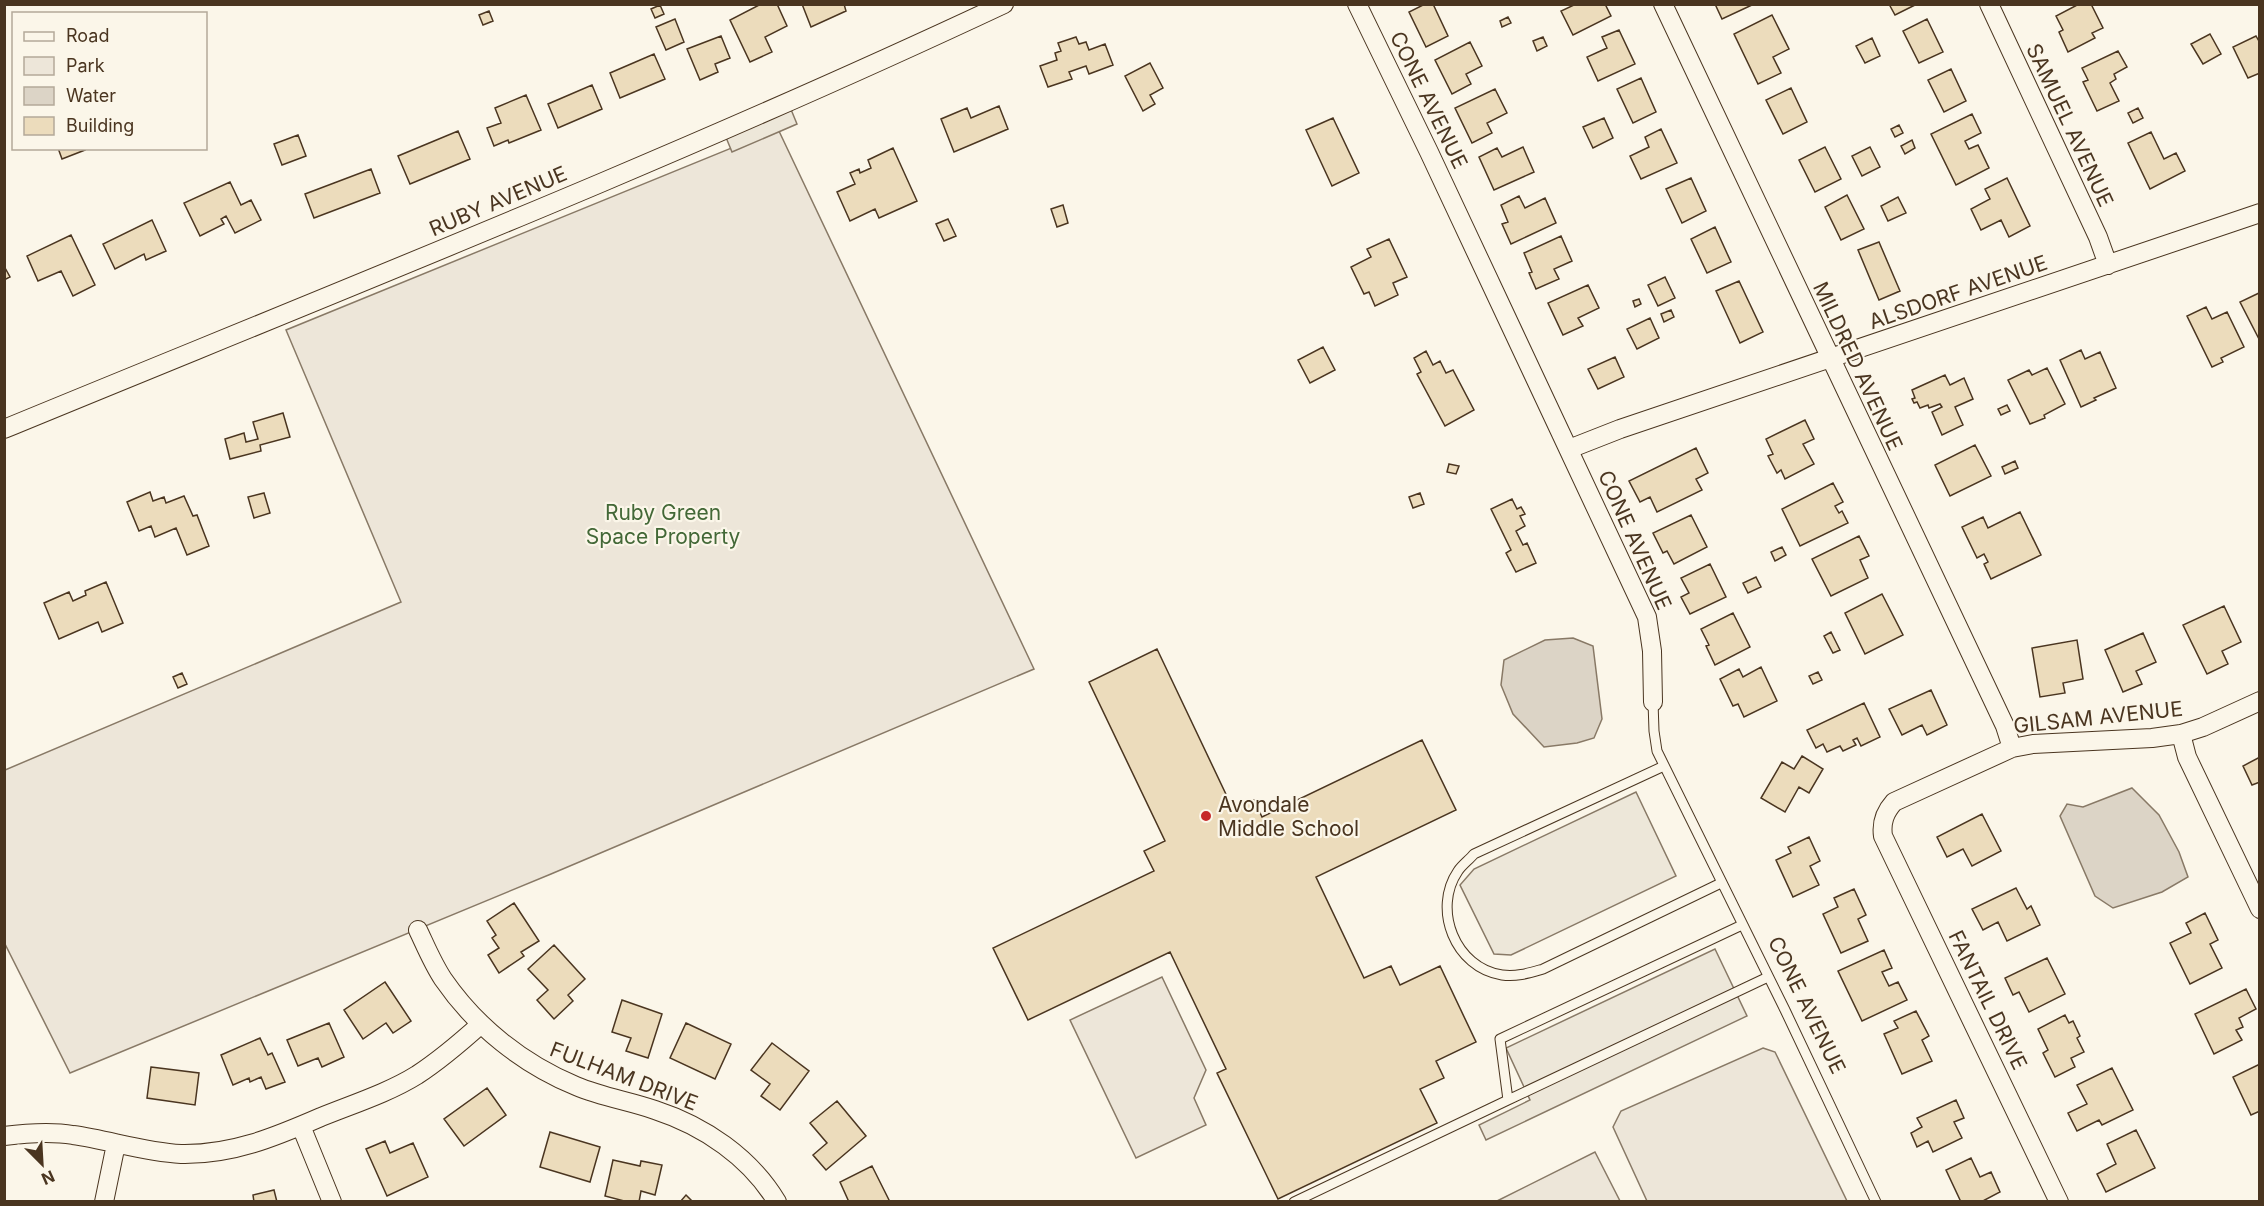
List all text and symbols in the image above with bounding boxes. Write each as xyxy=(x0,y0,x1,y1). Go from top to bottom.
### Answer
legend xyxy=(12,12,207,150)
text: Road xyxy=(66,25,109,46)
street label: CONE AVENUE xyxy=(1385,27,1473,173)
street label: SAMUEL AVENUE xyxy=(2021,39,2119,211)
text: Park xyxy=(66,55,105,76)
text: Water xyxy=(66,85,116,106)
text: Building xyxy=(66,115,134,136)
street label: RUBY AVENUE xyxy=(425,161,571,241)
street label: ALSDORF AVENUE xyxy=(1865,250,2051,334)
street label: MILDRED AVENUE xyxy=(1808,278,1908,454)
street label: CONE AVENUE xyxy=(1593,466,1677,614)
park label: Ruby Green Space Property xyxy=(586,500,740,549)
street label: GILSAM AVENUE xyxy=(2012,696,2184,738)
place label: Avondale Middle School xyxy=(1218,792,1359,841)
marker: Avondale Middle School xyxy=(1199,809,1213,823)
street label: FANTAIL DRIVE xyxy=(1943,926,2033,1074)
street label: CONE AVENUE xyxy=(1763,932,1851,1078)
street label: FULHAM DRIVE xyxy=(547,1036,701,1116)
north arrow xyxy=(12,1134,72,1194)
text: N xyxy=(38,1166,58,1189)

